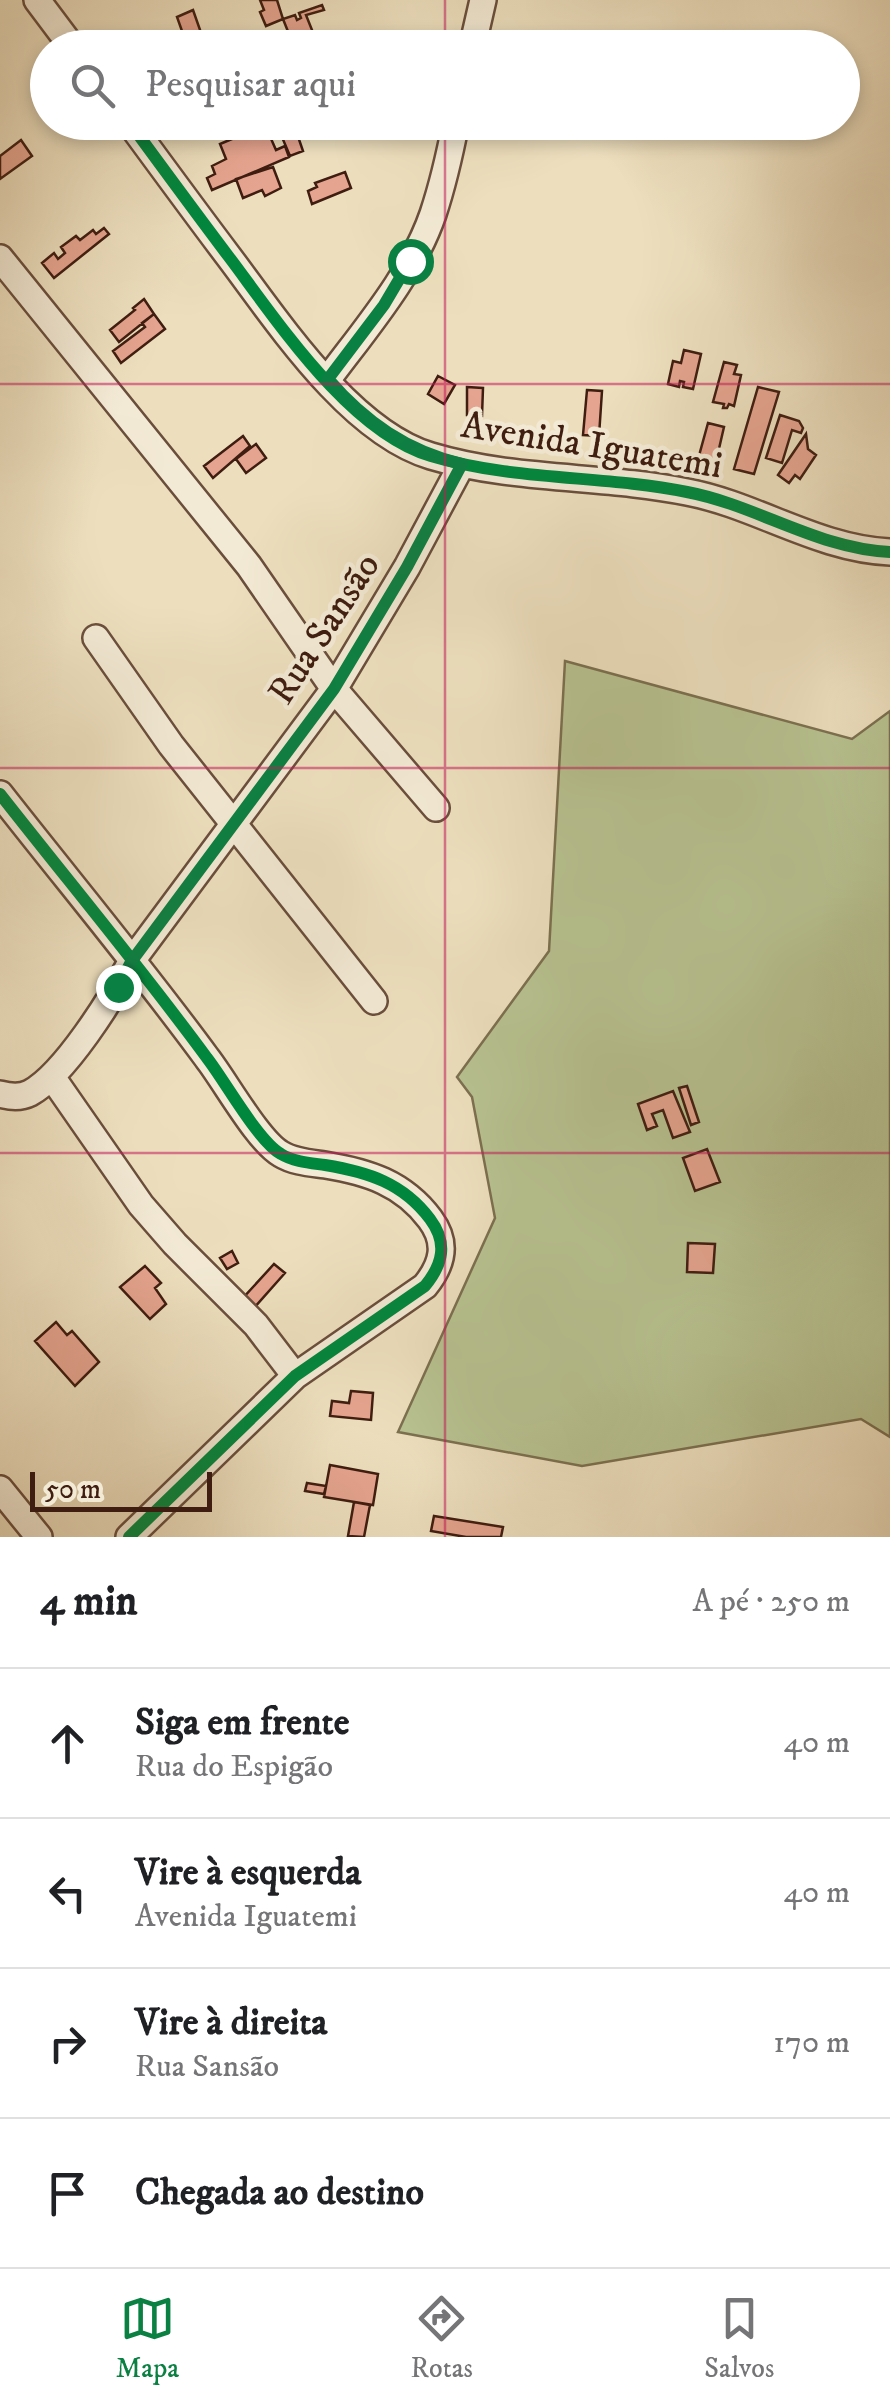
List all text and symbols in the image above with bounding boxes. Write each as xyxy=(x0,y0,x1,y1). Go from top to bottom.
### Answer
search box xyxy=(30,30,860,140)
icon: search xyxy=(65,58,120,113)
text: Pesquisar aqui xyxy=(145,61,356,109)
route start xyxy=(388,239,434,285)
street label: Avenida Iguatemi xyxy=(458,402,726,490)
street label: Rua Sansão xyxy=(258,544,391,714)
route end xyxy=(96,965,142,1011)
scale bar xyxy=(30,1467,212,1512)
text: 50 m xyxy=(45,1472,101,1507)
text: 4 min xyxy=(40,1576,138,1628)
text: A pé · 250 m xyxy=(692,1582,850,1622)
text: Siga em frente xyxy=(135,1699,349,1747)
icon: ahead xyxy=(40,1716,95,1771)
text: 40 m xyxy=(783,1723,850,1763)
text: Rua do Espigão xyxy=(135,1747,333,1787)
text: Vire à esquerda xyxy=(135,1849,361,1897)
icon: left xyxy=(40,1866,95,1921)
text: 40 m xyxy=(783,1873,850,1913)
text: Avenida Iguatemi xyxy=(135,1897,357,1937)
text: Vire à direita xyxy=(135,1999,327,2047)
icon: right xyxy=(40,2016,95,2071)
text: 170 m xyxy=(773,2023,850,2063)
text: Rua Sansão xyxy=(135,2047,279,2087)
icon: arrive xyxy=(40,2166,95,2221)
text: Chegada ao destino xyxy=(135,2169,424,2217)
tab: Mapa xyxy=(116,2291,179,2386)
tab: Rotas xyxy=(411,2291,473,2386)
tab: Salvos xyxy=(704,2291,774,2386)

